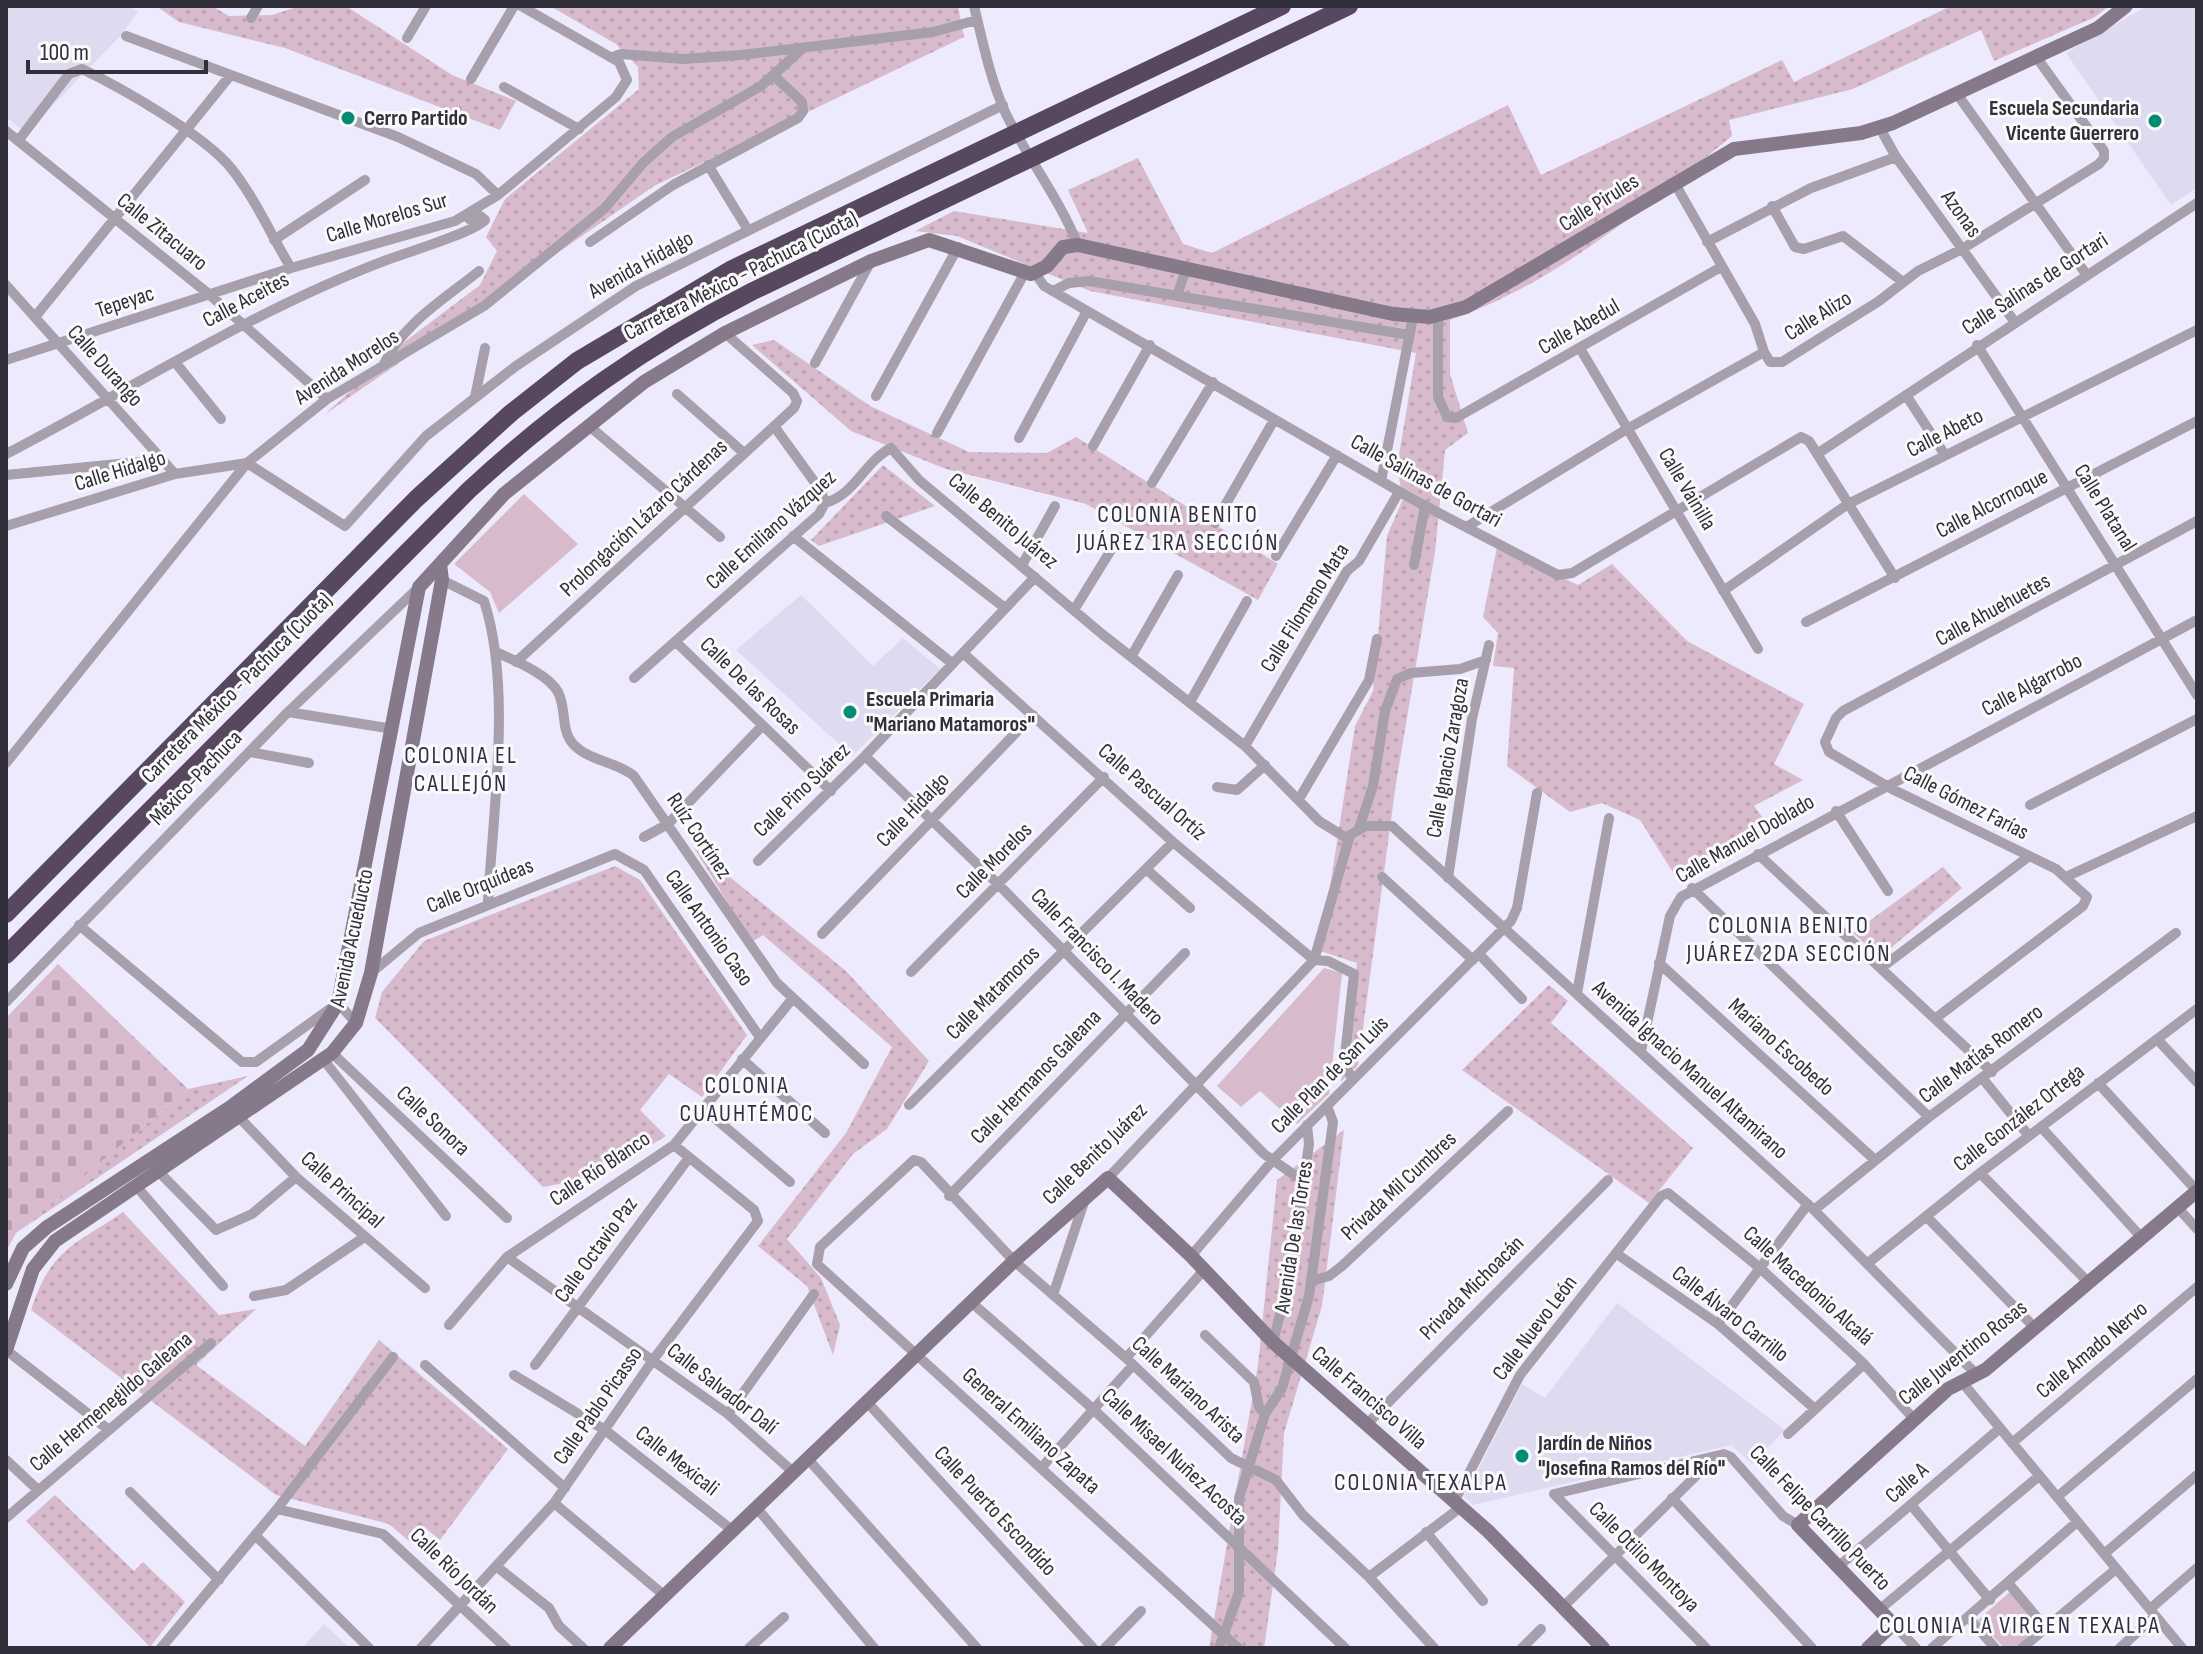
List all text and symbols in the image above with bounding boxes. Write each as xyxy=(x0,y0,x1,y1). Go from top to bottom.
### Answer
scale bar xyxy=(28,24,206,74)
text: 100 m xyxy=(40,38,89,67)
place label: Escuela Secundaria Vicente Guerrero xyxy=(1989,95,2139,147)
place label: Cerro Partido xyxy=(364,105,468,132)
marker: Cerro Partido xyxy=(339,109,357,127)
marker: Escuela Secundaria Vicente Guerrero xyxy=(2146,112,2164,130)
street label: Calle Pirules xyxy=(1554,168,1644,238)
street label: Azonas xyxy=(1934,184,1987,243)
street label: Calle Zitacuaro xyxy=(111,187,213,277)
street label: Calle Morelos Sur xyxy=(323,187,451,249)
street label: Carretera México - Pachuca (Cuota) xyxy=(619,205,863,347)
street label: Avenida Hidalgo xyxy=(583,225,698,305)
street label: Calle Salinas de Gortari xyxy=(1957,227,2113,341)
street label: Calle Aceites xyxy=(198,266,294,334)
street label: Tepeyac xyxy=(93,280,157,324)
street label: Calle Alizo xyxy=(1779,285,1857,347)
street label: Calle Abedul xyxy=(1534,293,1624,361)
street label: Calle Durango xyxy=(61,319,149,413)
street label: Avenida Morelos xyxy=(289,323,404,411)
street label: Calle Abeto xyxy=(1902,402,1988,464)
street label: Calle Salinas de Gortari xyxy=(1346,428,1506,534)
street label: Prolongación Lázaro Cárdenas xyxy=(555,433,733,603)
street label: Calle Vainilla xyxy=(1652,443,1722,535)
street label: Calle Hidalgo xyxy=(71,444,169,498)
street label: Calle Platanal xyxy=(2068,459,2142,557)
street label: Calle Alcornoque xyxy=(1931,463,2053,545)
street label: Calle Emiliano Vázquez xyxy=(700,464,842,596)
street label: Calle Benito Juárez xyxy=(942,467,1064,575)
district label: COLONIA BENITO JUÁREZ 1RA SECCIÓN xyxy=(1075,500,1280,557)
street label: Calle Filomeno Mata xyxy=(1255,539,1355,677)
street label: Calle Ahuehuetes xyxy=(1931,567,2055,653)
street label: Carretera México - Pachuca (Cuota) xyxy=(136,587,338,789)
street label: Calle De las Rosas xyxy=(694,631,806,741)
street label: Calle Algarrobo xyxy=(1977,647,2087,723)
street label: Calle Ignacio Zaragoza xyxy=(1421,676,1475,840)
place label: Escuela Primaria "Mariano Matamoros" xyxy=(866,686,1035,738)
marker: Escuela Primaria "Mariano Matamoros" xyxy=(841,703,859,721)
street label: México-Pachuca xyxy=(144,725,248,831)
street label: Calle Pino Suárez xyxy=(748,737,856,843)
street label: Calle Pascual Ortíz xyxy=(1092,738,1212,846)
district label: COLONIA EL CALLEJÓN xyxy=(404,741,518,798)
street label: Calle Gómez Farías xyxy=(1899,760,2033,846)
street label: Calle Hidalgo xyxy=(871,767,955,853)
street label: Ruíz Cortínez xyxy=(660,788,738,884)
street label: Calle Manuel Doblado xyxy=(1671,788,1819,890)
street label: Calle Morelos xyxy=(950,817,1038,905)
street label: Calle Orquídeas xyxy=(423,852,537,920)
street label: Calle Antonio Caso xyxy=(659,864,759,992)
street label: Avenida Acueducto xyxy=(324,867,380,1010)
street label: Calle Francisco I. Madero xyxy=(1025,883,1169,1031)
district label: COLONIA BENITO JUÁREZ 2DA SECCIÓN xyxy=(1685,911,1892,968)
street label: Calle Matamoros xyxy=(940,940,1046,1046)
street label: Avenida Ignacio Manuel Altamirano xyxy=(1586,974,1794,1165)
street label: Mariano Escobedo xyxy=(1722,992,1840,1102)
street label: Calle Matías Romero xyxy=(1914,999,2048,1109)
street label: Calle Hermanos Galeana xyxy=(965,1004,1107,1150)
street label: Calle Plan de San Luis xyxy=(1265,1010,1395,1140)
street label: Calle González Ortega xyxy=(1948,1058,2090,1178)
district label: COLONIA CUAUHTÉMOC xyxy=(680,1071,814,1128)
street label: Calle Sonora xyxy=(391,1080,475,1162)
street label: Calle Benito Juárez xyxy=(1037,1097,1153,1211)
street label: Calle Río Blanco xyxy=(544,1125,656,1213)
street label: Privada Mil Cumbres xyxy=(1336,1126,1462,1246)
street label: Calle Principal xyxy=(295,1146,389,1234)
street label: Avenida De las Torres xyxy=(1268,1159,1319,1316)
street label: Calle Octavio Paz xyxy=(549,1192,644,1308)
street label: Calle Macedonio Alcalá xyxy=(1737,1220,1879,1352)
street label: Privada Michoacán xyxy=(1414,1230,1530,1346)
street label: Calle Álvaro Carrillo xyxy=(1666,1260,1794,1368)
street label: Calle Nuevo León xyxy=(1487,1270,1583,1386)
street label: Calle Juventino Rosas xyxy=(1893,1294,2033,1412)
street label: Calle Amado Nervo xyxy=(2031,1295,2153,1405)
street label: Calle Hermenegildo Galeana xyxy=(24,1326,198,1478)
street label: Calle Mariano Arista xyxy=(1126,1331,1250,1449)
street label: Calle Salvador Dalí xyxy=(661,1337,784,1441)
street label: Calle Francisco Villa xyxy=(1306,1340,1432,1456)
street label: Calle Pablo Picasso xyxy=(547,1342,649,1470)
street label: General Emiliano Zapata xyxy=(956,1362,1106,1500)
street label: Calle Misael Nuñez Acosta xyxy=(1095,1382,1253,1532)
street label: Calle Mexicali xyxy=(630,1420,724,1502)
place label: Jardín de Niños "Josefina Ramos del Río" xyxy=(1537,1430,1725,1482)
street label: Calle Puerto Escondido xyxy=(928,1440,1062,1582)
street label: Calle Felipe Carrillo Puerto xyxy=(1744,1440,1896,1596)
marker: Jardín de Niños "Josefina Ramos del Río" xyxy=(1513,1447,1531,1465)
street label: Calle A xyxy=(1880,1456,1935,1509)
district label: COLONIA TEXALPA xyxy=(1334,1468,1508,1497)
street label: Calle Otilio Montoya xyxy=(1583,1496,1705,1618)
street label: Calle Río Jordán xyxy=(404,1522,504,1620)
district label: COLONIA LA VIRGEN TEXALPA xyxy=(1879,1611,2161,1640)

